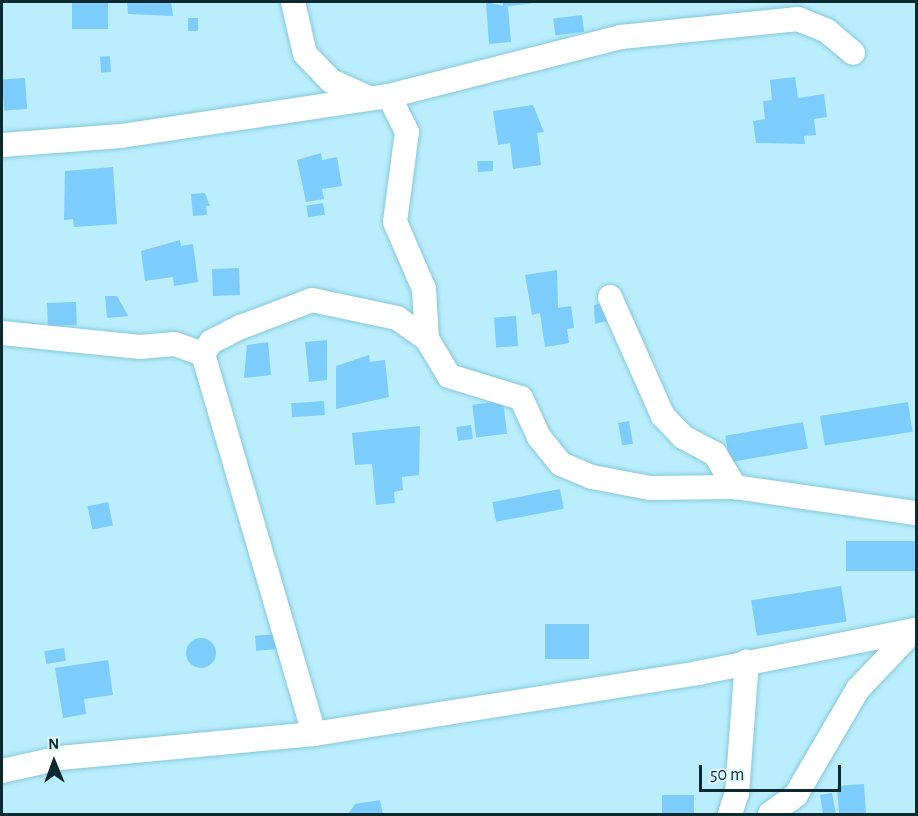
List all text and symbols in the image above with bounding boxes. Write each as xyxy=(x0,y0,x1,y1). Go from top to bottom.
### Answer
north arrow xyxy=(24,732,84,792)
text: N xyxy=(48,736,59,752)
scale bar xyxy=(702,753,844,791)
text: 50 m xyxy=(710,766,744,784)

